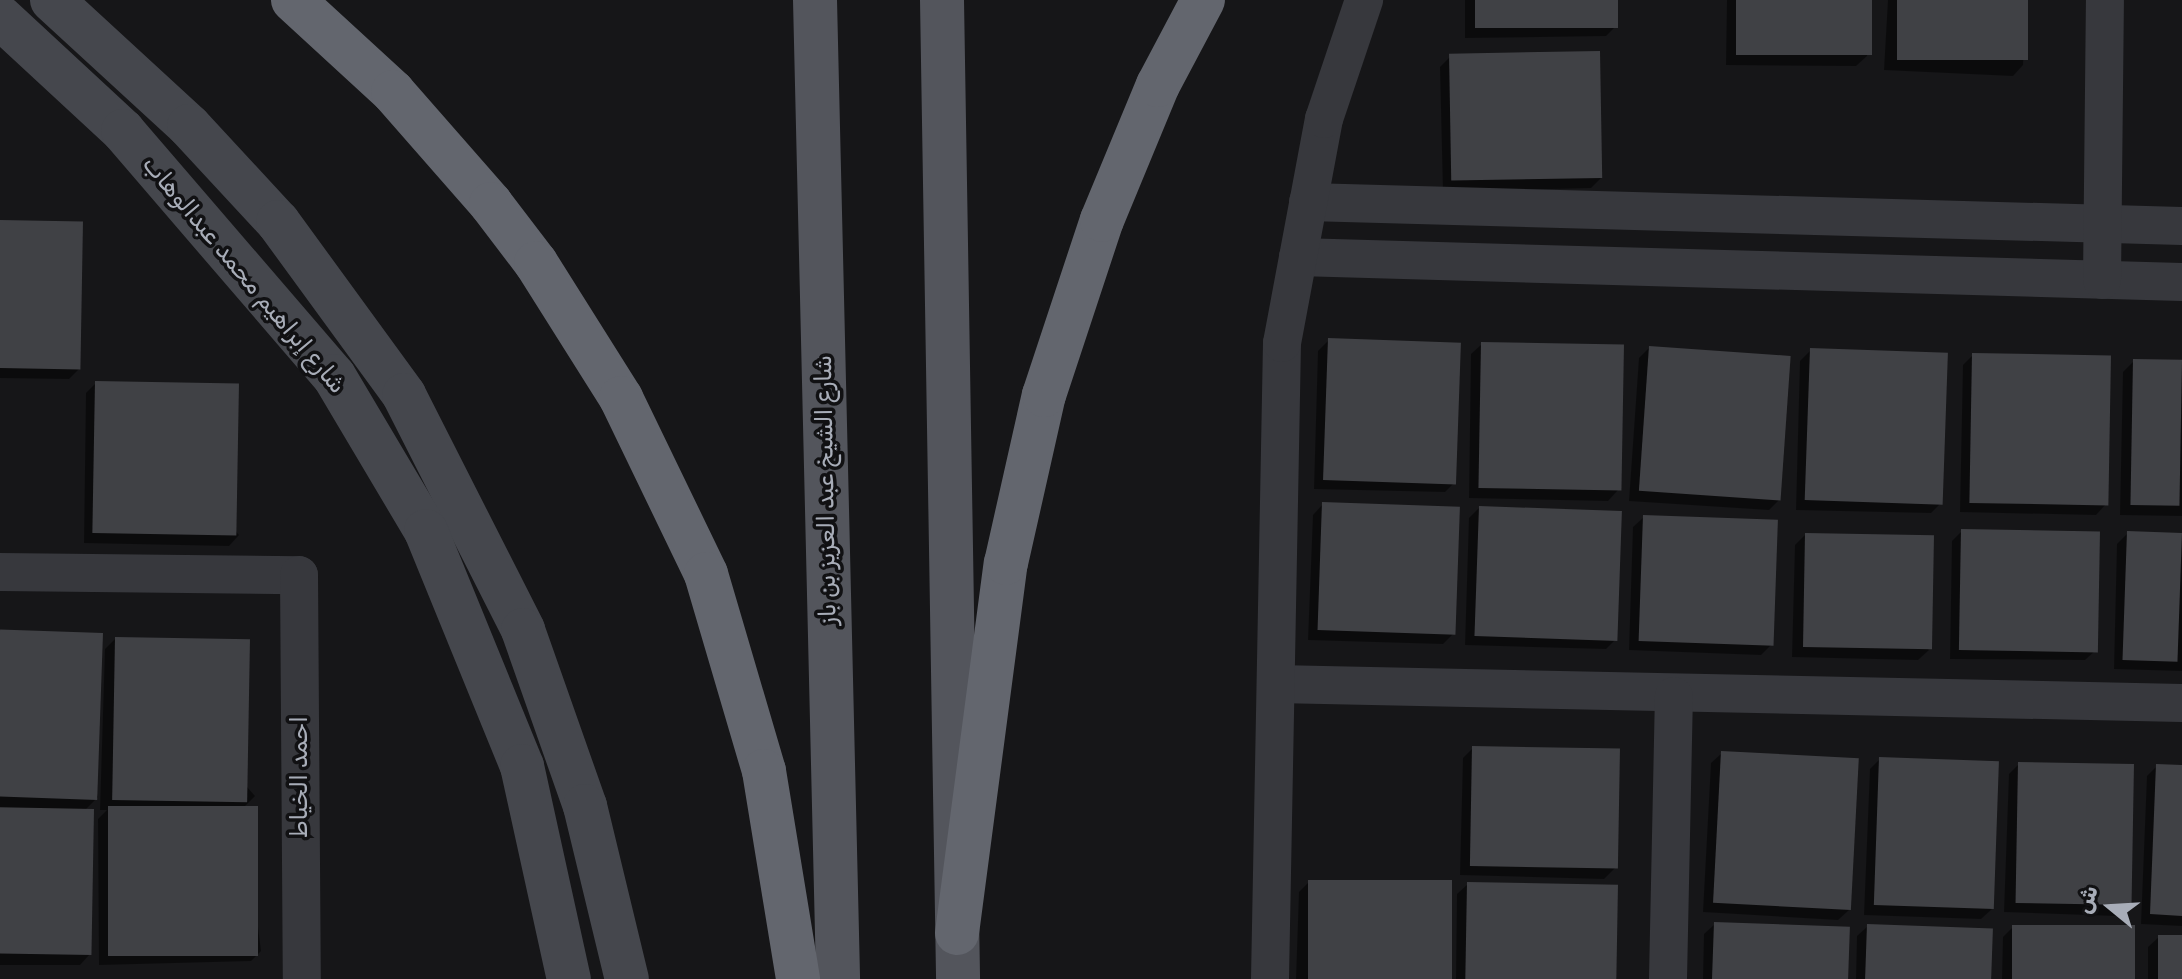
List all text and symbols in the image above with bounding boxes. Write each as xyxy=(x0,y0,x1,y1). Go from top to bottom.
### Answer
street label: شارع إبراهيم محمد عبدالوهاب xyxy=(136,150,352,400)
street label: شارع الشيخ عبد العزيز بن باز xyxy=(809,355,843,625)
street label: احمد الخياط xyxy=(286,716,314,838)
north arrow xyxy=(2070,867,2150,947)
text: ش xyxy=(2070,882,2104,917)

